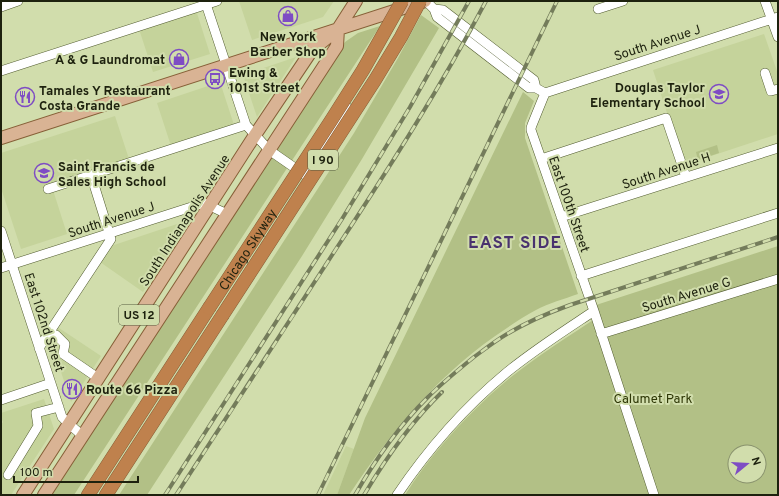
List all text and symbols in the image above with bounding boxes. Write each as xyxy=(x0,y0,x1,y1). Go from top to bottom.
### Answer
shop icon: New York Barber Shop xyxy=(277,5,299,27)
street label: South Avenue J xyxy=(612,22,703,65)
place label: New York Barber Shop xyxy=(250,30,326,61)
shop icon: A & G Laundromat xyxy=(168,48,190,70)
place label: A & G Laundromat xyxy=(55,53,165,69)
place label: Ewing & 101st Street xyxy=(229,66,300,97)
bus stop icon: Ewing & 101st Street xyxy=(204,68,226,90)
place label: Douglas Taylor Elementary School xyxy=(590,81,706,112)
school or university icon: Douglas Taylor Elementary School xyxy=(708,83,730,105)
place label: Tamales Y Restaurant Costa Grande xyxy=(39,84,171,115)
restaurant icon: Tamales Y Restaurant Costa Grande xyxy=(14,86,36,108)
road number: I 90 xyxy=(308,150,338,170)
street label: South Avenue H xyxy=(620,150,713,194)
street label: South Indianapolis Avenue xyxy=(137,152,234,290)
street label: East 100th Street xyxy=(544,154,592,255)
place label: Saint Francis de Sales High School xyxy=(58,160,166,191)
school or university icon: Saint Francis de Sales High School xyxy=(33,162,55,184)
street label: South Avenue J xyxy=(66,199,157,242)
street label: Chicago Skyway xyxy=(216,206,281,294)
district label: EAST SIDE xyxy=(468,233,562,255)
street label: East 102nd Street xyxy=(20,271,67,374)
street label: South Avenue G xyxy=(640,275,733,317)
road number: US 12 xyxy=(119,305,159,325)
restaurant icon: Route 66 Pizza xyxy=(61,378,83,400)
place label: Route 66 Pizza xyxy=(86,383,178,399)
park label: Calumet Park xyxy=(614,392,693,408)
north arrow xyxy=(727,444,767,484)
text: N xyxy=(748,455,763,467)
scale bar xyxy=(14,458,138,484)
text: 100 m xyxy=(20,465,53,481)

